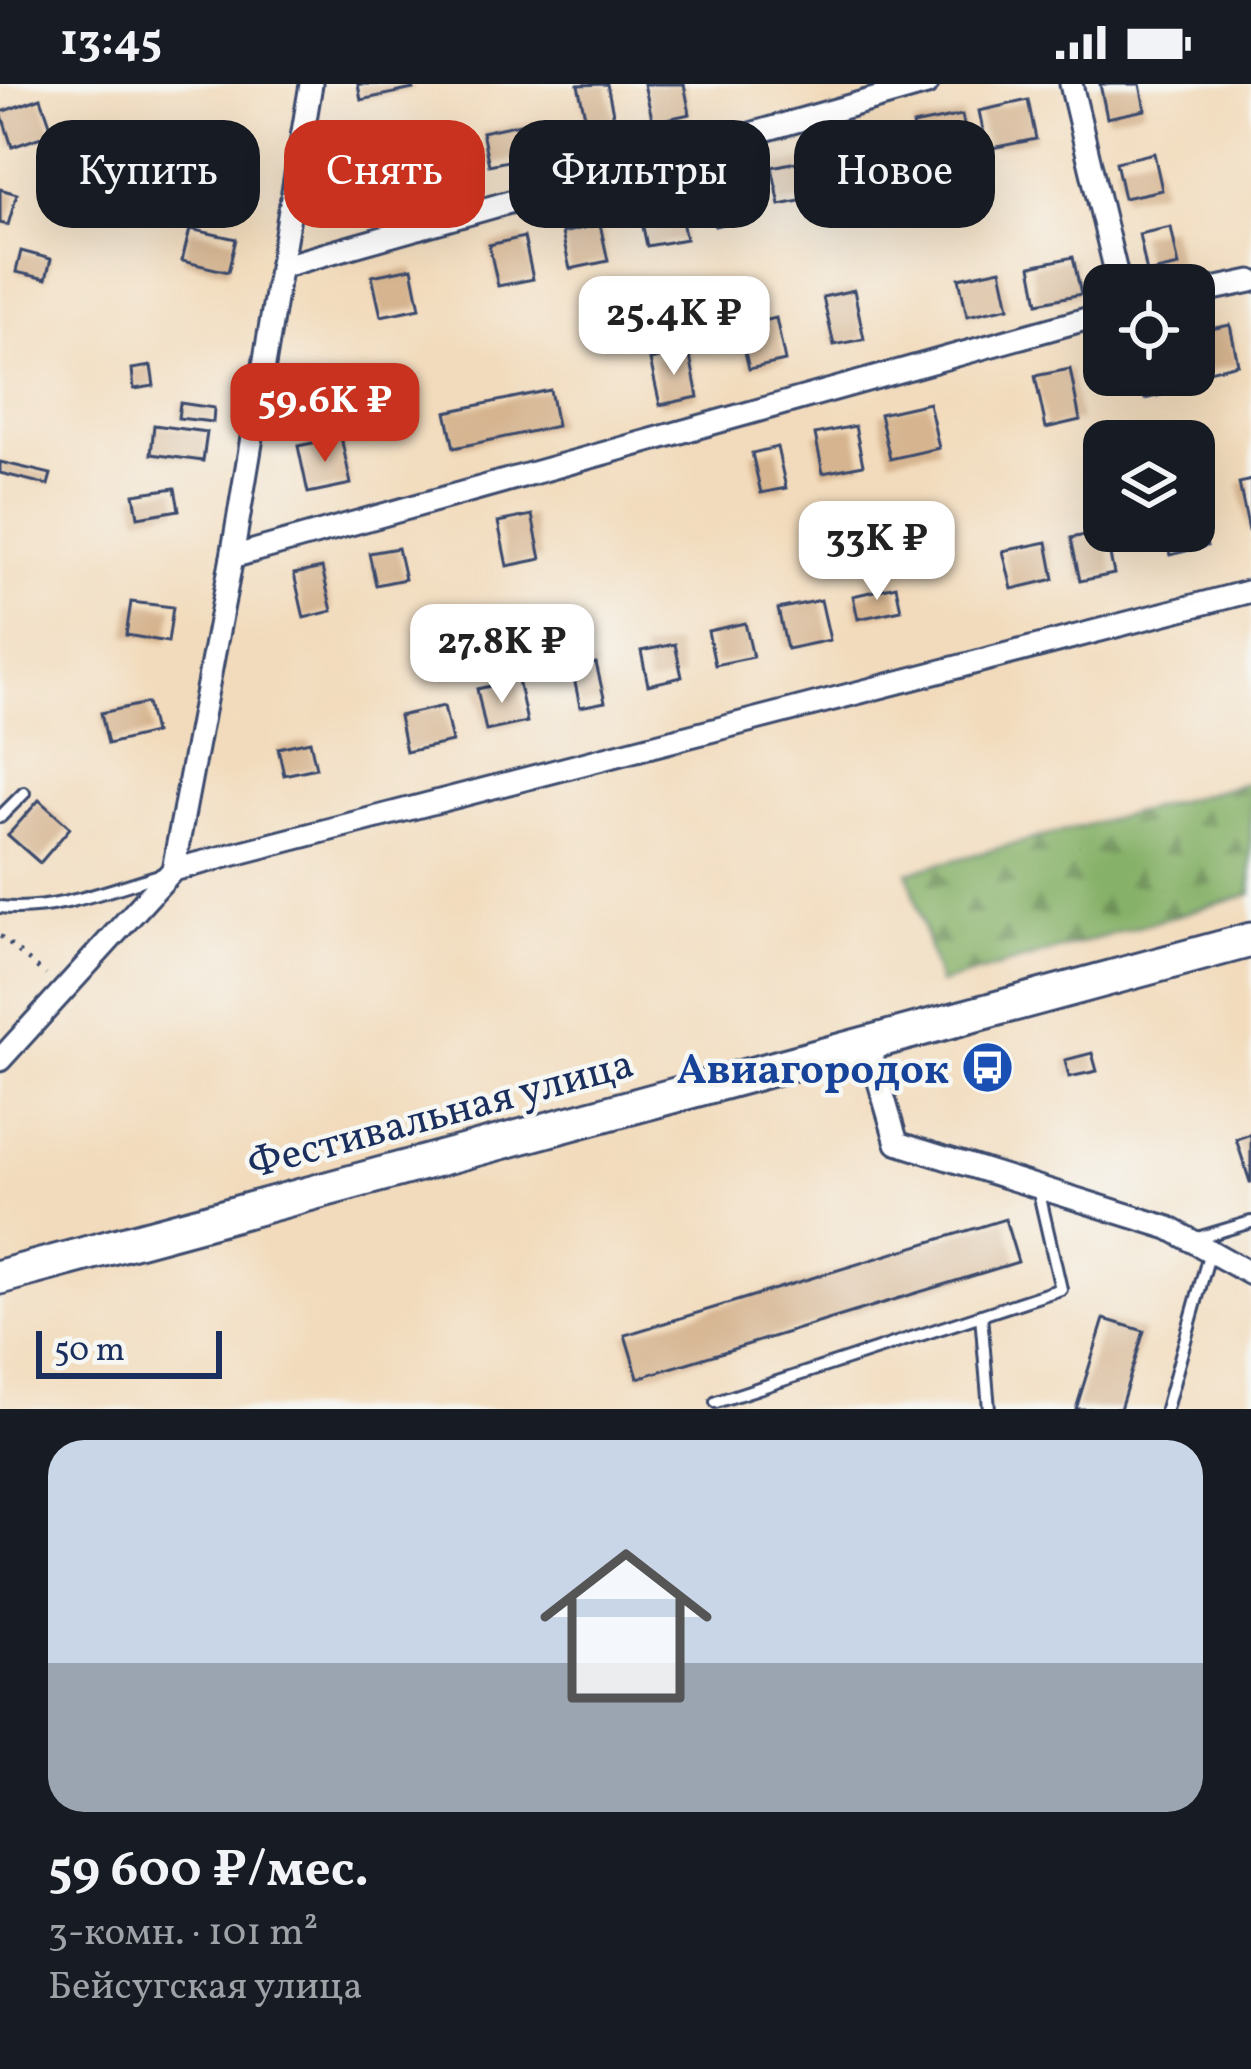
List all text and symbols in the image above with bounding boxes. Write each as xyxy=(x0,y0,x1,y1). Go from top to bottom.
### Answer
text: 13:45 xyxy=(60,11,162,74)
chip: Купить xyxy=(36,120,260,228)
chip: Снять xyxy=(284,120,485,228)
chip: Фильтры xyxy=(509,120,770,228)
chip: Новое xyxy=(794,120,995,228)
map controls xyxy=(1083,264,1215,552)
button: locate xyxy=(1083,264,1215,396)
pin: 25.4K ₽ xyxy=(563,276,785,378)
text: 25.4K ₽ xyxy=(606,288,742,342)
pin: 59.6K ₽ xyxy=(214,363,436,465)
text: 59.6K ₽ xyxy=(257,375,393,429)
button: layers xyxy=(1083,420,1215,552)
pin: 33K ₽ xyxy=(793,501,961,603)
text: 33K ₽ xyxy=(826,513,928,567)
pin: 27.8K ₽ xyxy=(391,604,613,706)
text: 27.8K ₽ xyxy=(437,616,567,670)
street label: Фестивальная улица xyxy=(242,1036,641,1196)
bus stop icon: Авиагородок xyxy=(960,1040,1016,1096)
place label: Авиагородок xyxy=(677,1043,949,1102)
scale bar xyxy=(36,1325,222,1378)
text: 50 m xyxy=(54,1329,125,1375)
icon: home xyxy=(518,1518,734,1734)
text: 59 600 ₽/мес. xyxy=(48,1836,369,1907)
text: 3-комн. · 101 m² xyxy=(48,1907,318,1961)
text: Бейсугская улица xyxy=(48,1961,363,2015)

